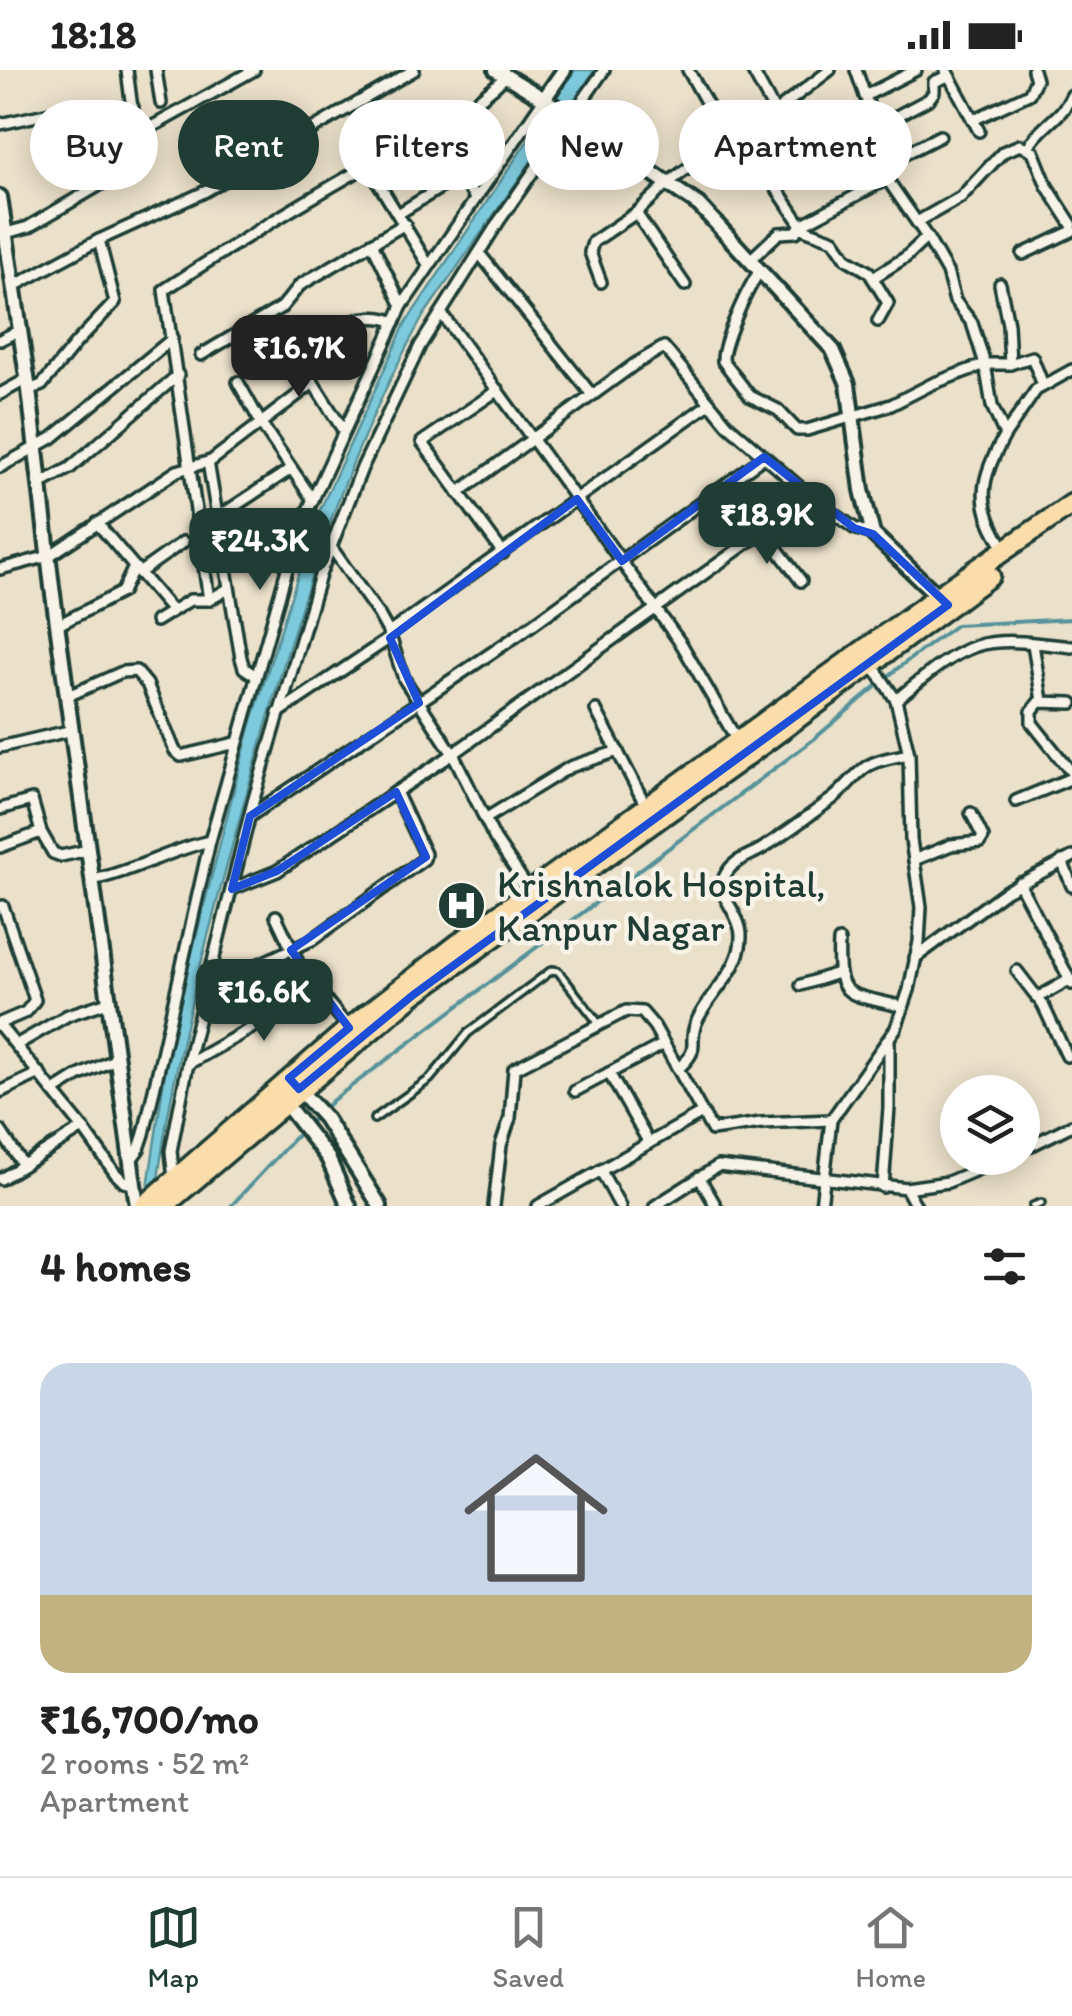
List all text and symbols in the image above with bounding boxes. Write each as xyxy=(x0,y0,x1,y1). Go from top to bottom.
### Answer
text: 18:18 xyxy=(50,12,136,58)
chip: Buy xyxy=(30,100,158,190)
chip: Rent xyxy=(178,100,319,190)
chip: Filters xyxy=(339,100,505,190)
chip: New xyxy=(525,100,659,190)
chip: Apartment xyxy=(679,100,912,190)
pin: ₹16.7K xyxy=(218,315,380,400)
text: ₹16.7K xyxy=(253,328,345,366)
pin: ₹18.9K xyxy=(686,482,848,567)
text: ₹18.9K xyxy=(720,495,814,533)
pin: ₹24.3K xyxy=(179,508,341,593)
text: ₹24.3K xyxy=(211,521,309,559)
place label: Krishnalok Hospital, Kanpur Nagar xyxy=(497,861,826,951)
hospital icon: Krishnalok Hospital, Kanpur Nagar xyxy=(436,880,488,932)
pin: ₹16.6K xyxy=(183,959,345,1044)
text: ₹16.6K xyxy=(218,972,310,1010)
map controls xyxy=(940,1075,1040,1175)
button: layers xyxy=(940,1075,1040,1175)
icon: filters xyxy=(977,1239,1032,1294)
text: 4 homes xyxy=(40,1241,191,1292)
icon: home xyxy=(446,1428,626,1608)
text: ₹16,700/mo xyxy=(40,1693,259,1744)
text: 2 rooms · 52 m² xyxy=(40,1744,249,1782)
text: Apartment xyxy=(40,1782,189,1820)
tab: Map xyxy=(146,1900,201,1994)
tab: Saved xyxy=(492,1900,564,1994)
tab: Home xyxy=(856,1900,926,1994)

